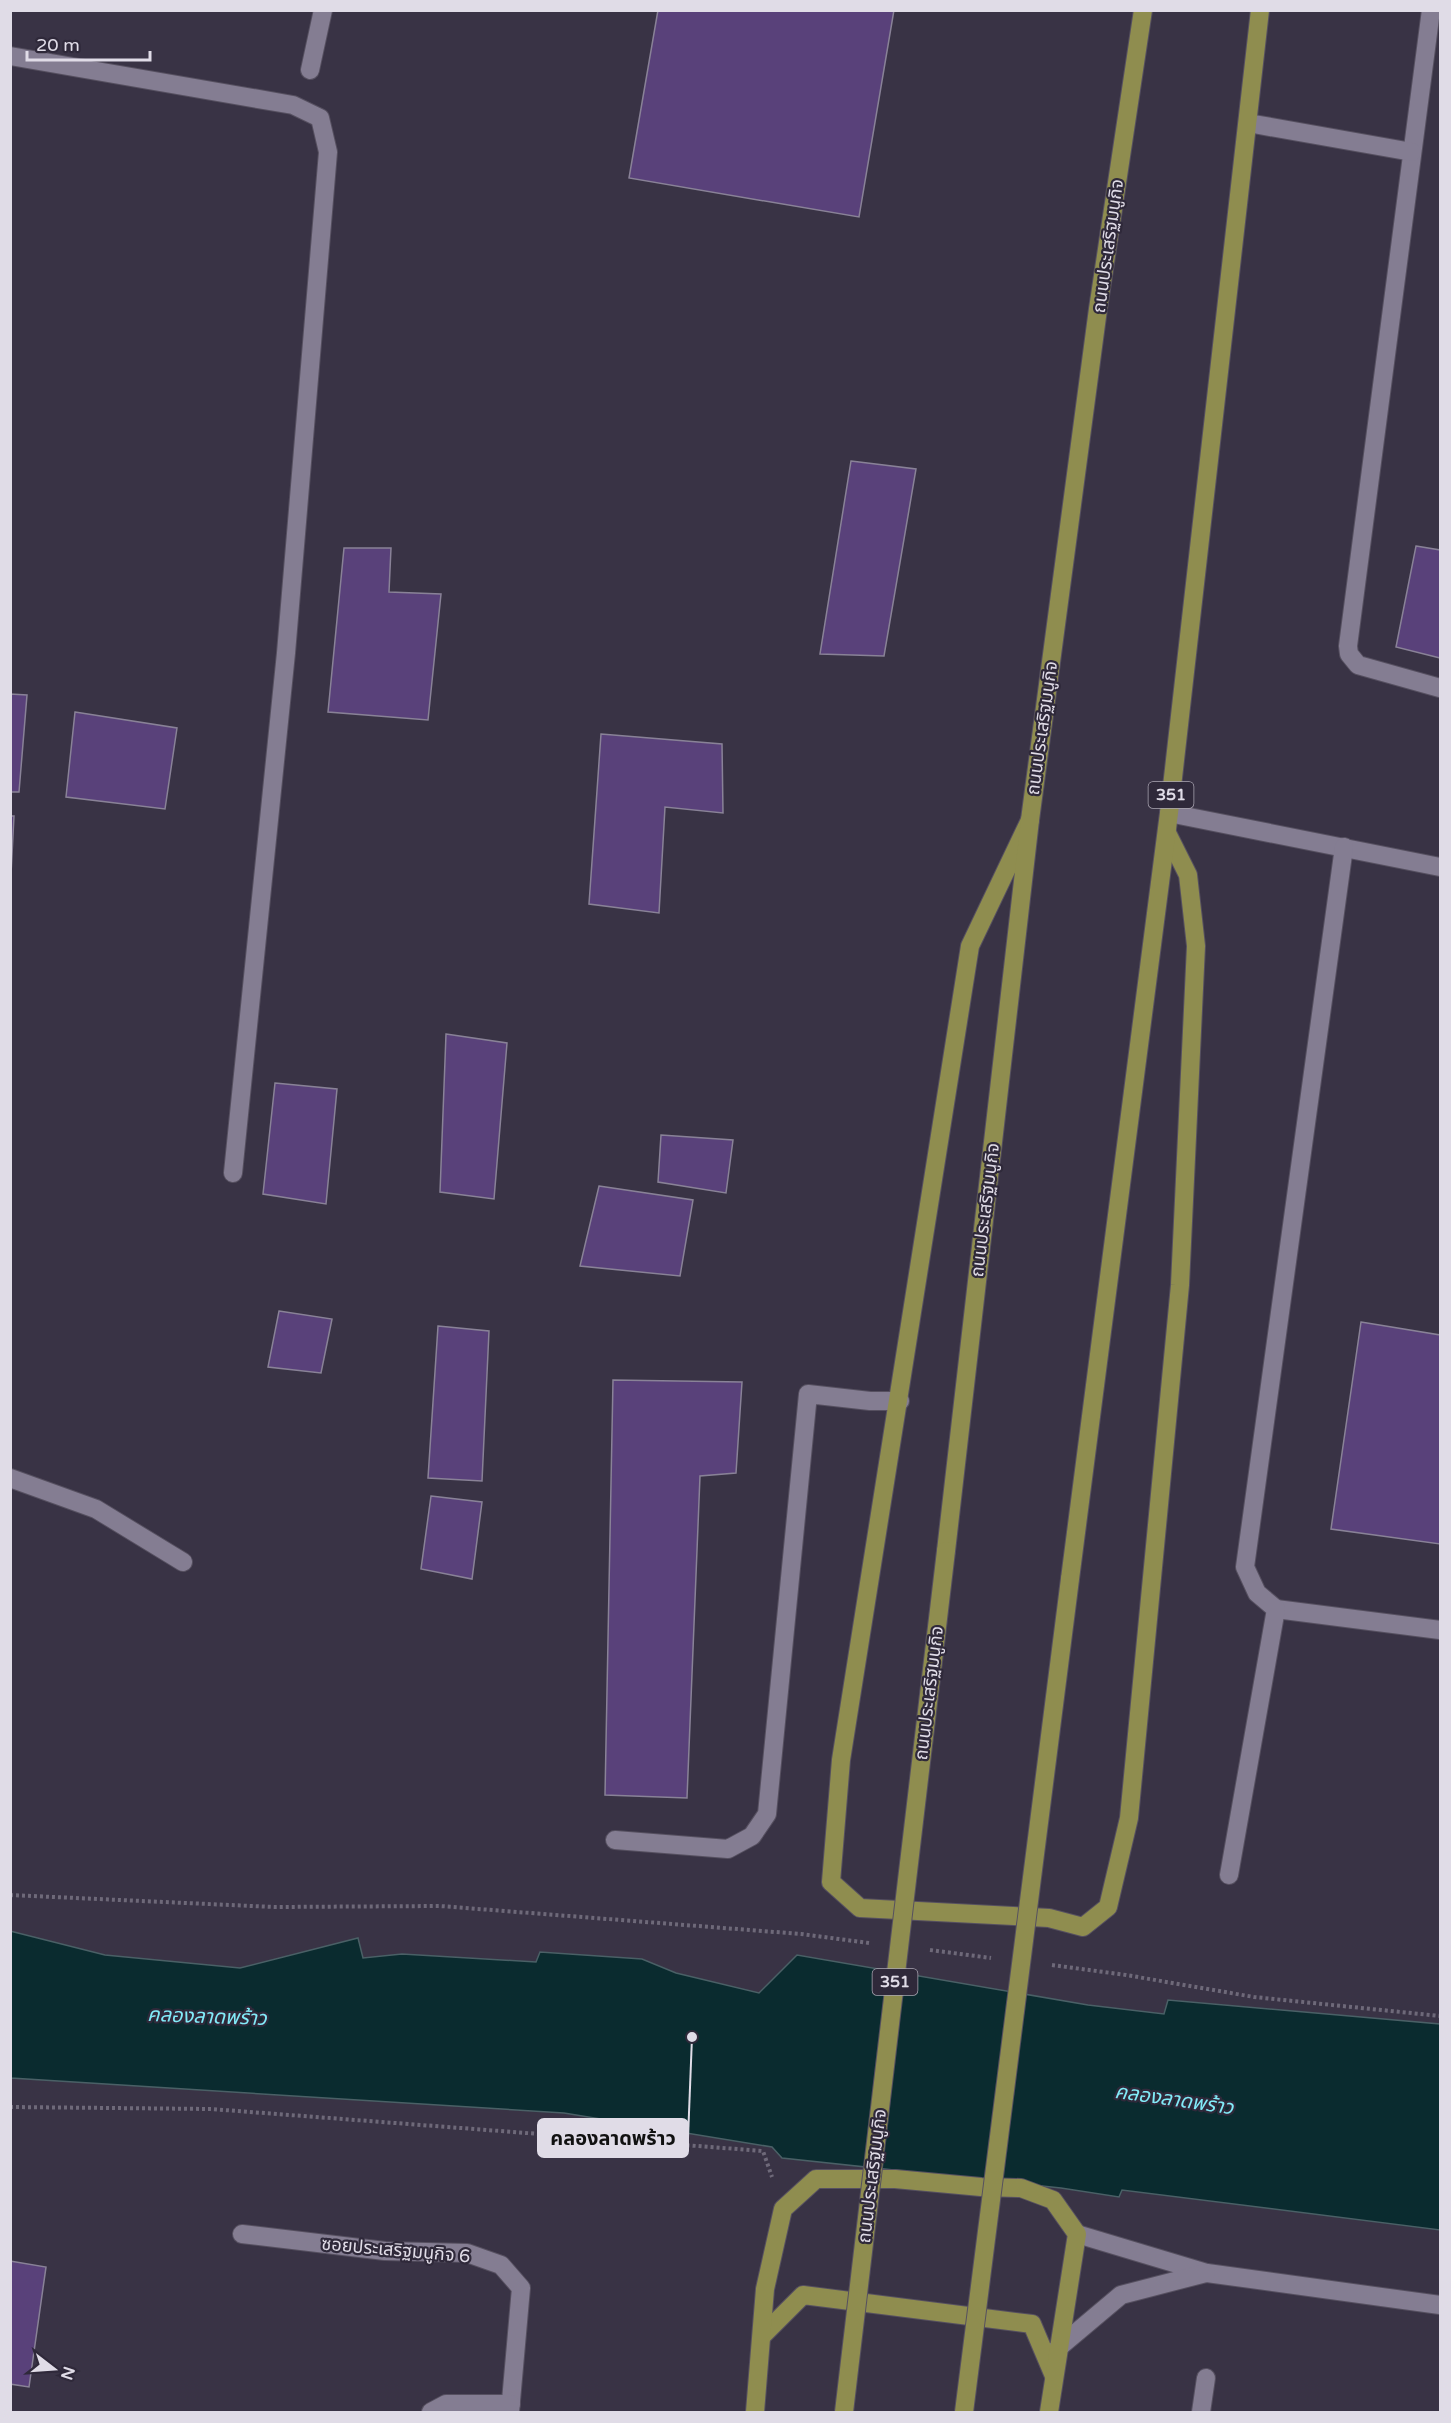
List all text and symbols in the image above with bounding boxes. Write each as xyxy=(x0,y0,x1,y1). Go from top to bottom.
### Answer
scale bar xyxy=(27,24,150,62)
text: 20 m xyxy=(36,34,80,56)
street label: ถนนประเสริฐมนูกิจ xyxy=(1088,178,1129,315)
street label: ถนนประเสริฐมนูกิจ xyxy=(1022,660,1063,797)
road number: 351 xyxy=(1148,782,1194,808)
street label: ถนนประเสริฐมนูกิจ xyxy=(966,1142,1005,1279)
street label: ถนนประเสริฐมนูกิจ xyxy=(910,1625,949,1762)
road number: 351 xyxy=(872,1969,918,1995)
water label: คลองลาดพร้าว xyxy=(147,2003,268,2031)
water label: คลองลาดพร้าว xyxy=(1113,2080,1236,2120)
street label: ถนนประเสริฐมนูกิจ xyxy=(853,2108,892,2245)
callout: คลองลาดพร้าว xyxy=(538,2119,688,2157)
text: คลองลาดพร้าว xyxy=(550,2127,676,2151)
street label: ซอยประเสริฐมนูกิจ 6 xyxy=(321,2233,471,2268)
north arrow xyxy=(24,2339,84,2399)
text: N xyxy=(56,2364,79,2382)

